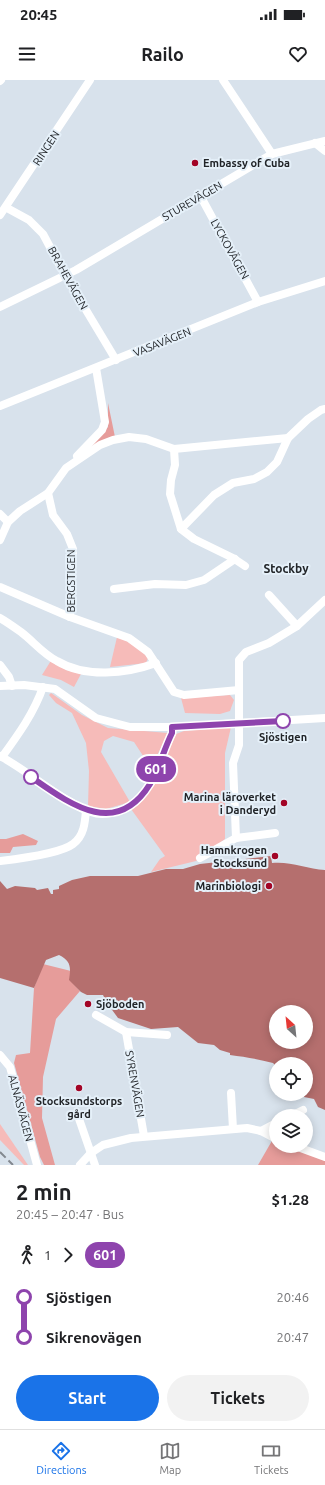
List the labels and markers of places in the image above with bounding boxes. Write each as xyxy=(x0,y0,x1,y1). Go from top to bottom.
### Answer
place label: Embassy of Cuba xyxy=(203,157,290,169)
marker: Embassy of Cuba xyxy=(190,158,200,168)
marker: Sjöstigen xyxy=(275,713,291,729)
place label: Sjöstigen xyxy=(259,731,307,743)
unlabelled marker xyxy=(23,769,39,785)
place label: Marina läroverket i Danderyd xyxy=(184,791,276,816)
marker: Marina läroverket i Danderyd xyxy=(279,798,289,808)
place label: Hamnkrogen Stocksund xyxy=(201,844,267,869)
marker: Hamnkrogen Stocksund xyxy=(270,851,280,861)
place label: Marinbiologi xyxy=(195,880,261,892)
marker: Marinbiologi xyxy=(264,881,274,891)
place label: Sjöboden xyxy=(96,998,145,1010)
marker: Sjöboden xyxy=(83,999,93,1009)
marker: Stocksundstorps gård xyxy=(74,1083,84,1093)
place label: Stocksundstorps gård xyxy=(36,1095,122,1120)

